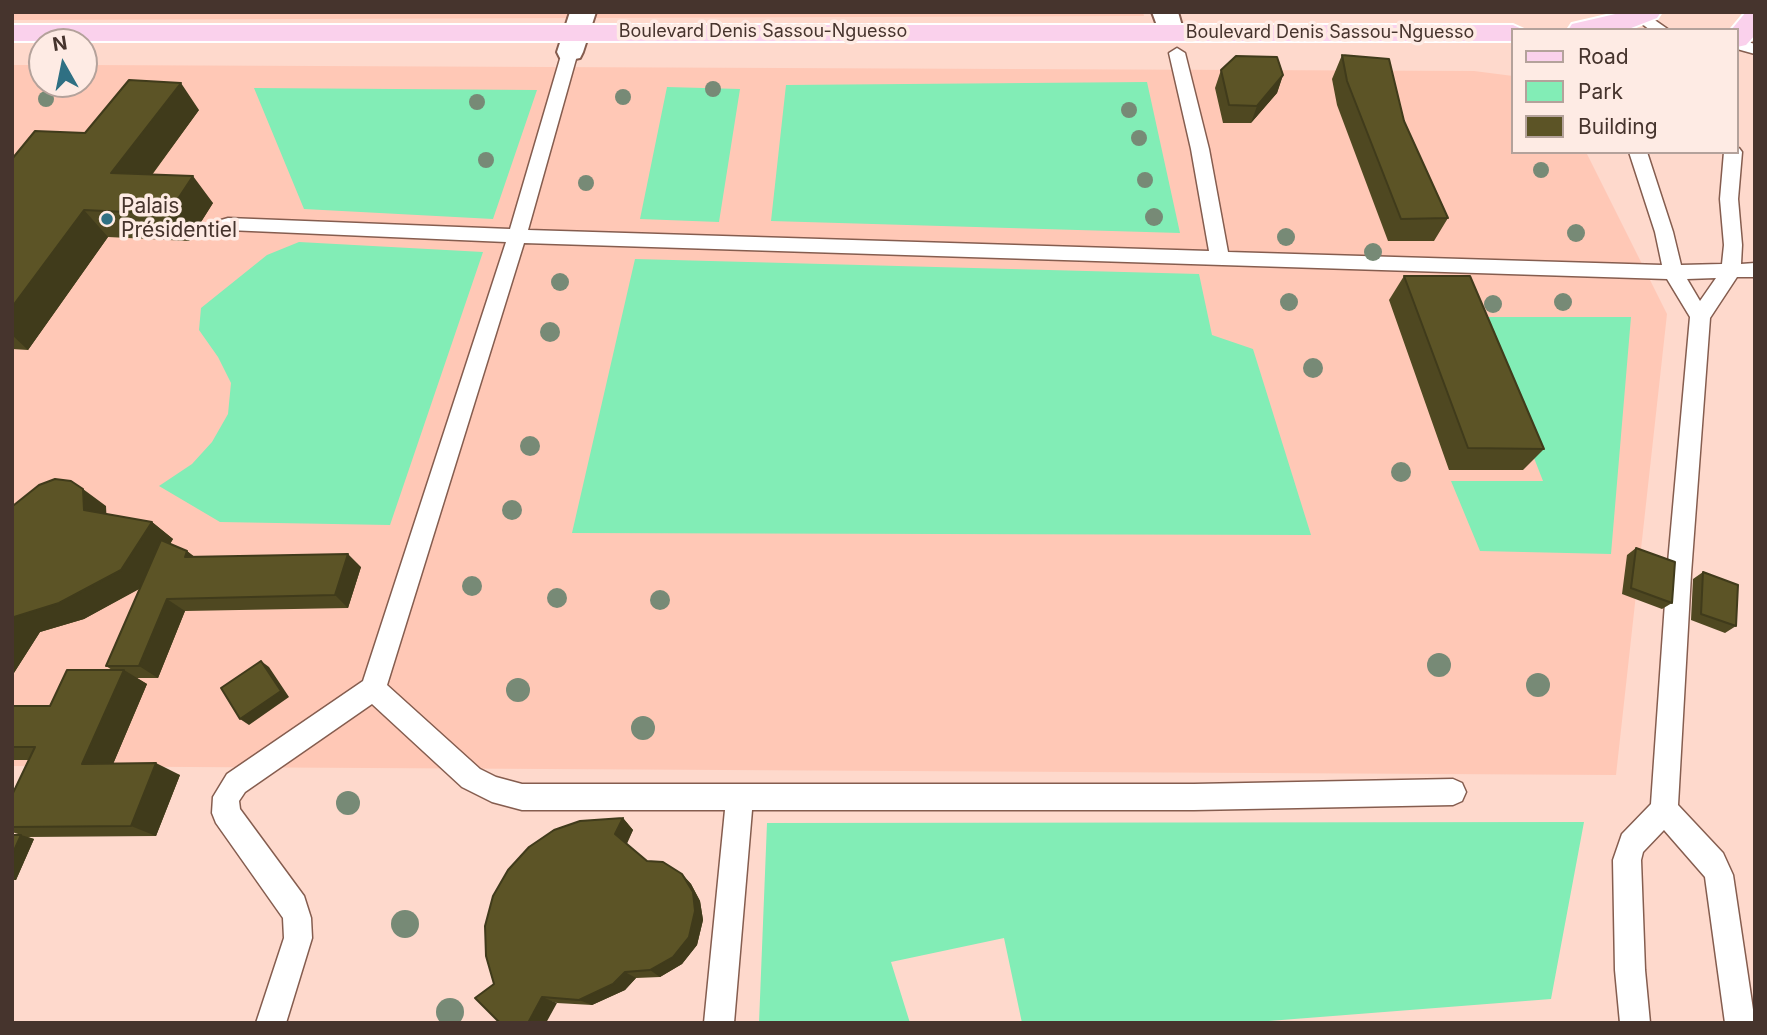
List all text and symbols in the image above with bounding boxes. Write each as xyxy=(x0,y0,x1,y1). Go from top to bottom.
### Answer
street label: Boulevard Denis Sassou-Nguesso xyxy=(619,21,907,43)
street label: Boulevard Denis Sassou-Nguesso xyxy=(1186,22,1474,44)
north arrow xyxy=(28,28,98,98)
legend xyxy=(1512,28,1739,154)
text: N xyxy=(51,31,69,56)
text: Road xyxy=(1578,44,1629,69)
text: Park xyxy=(1578,79,1623,104)
text: Building xyxy=(1578,114,1658,139)
place label: Palais Présidentiel xyxy=(121,194,237,244)
marker: Palais Présidentiel xyxy=(99,211,115,227)

